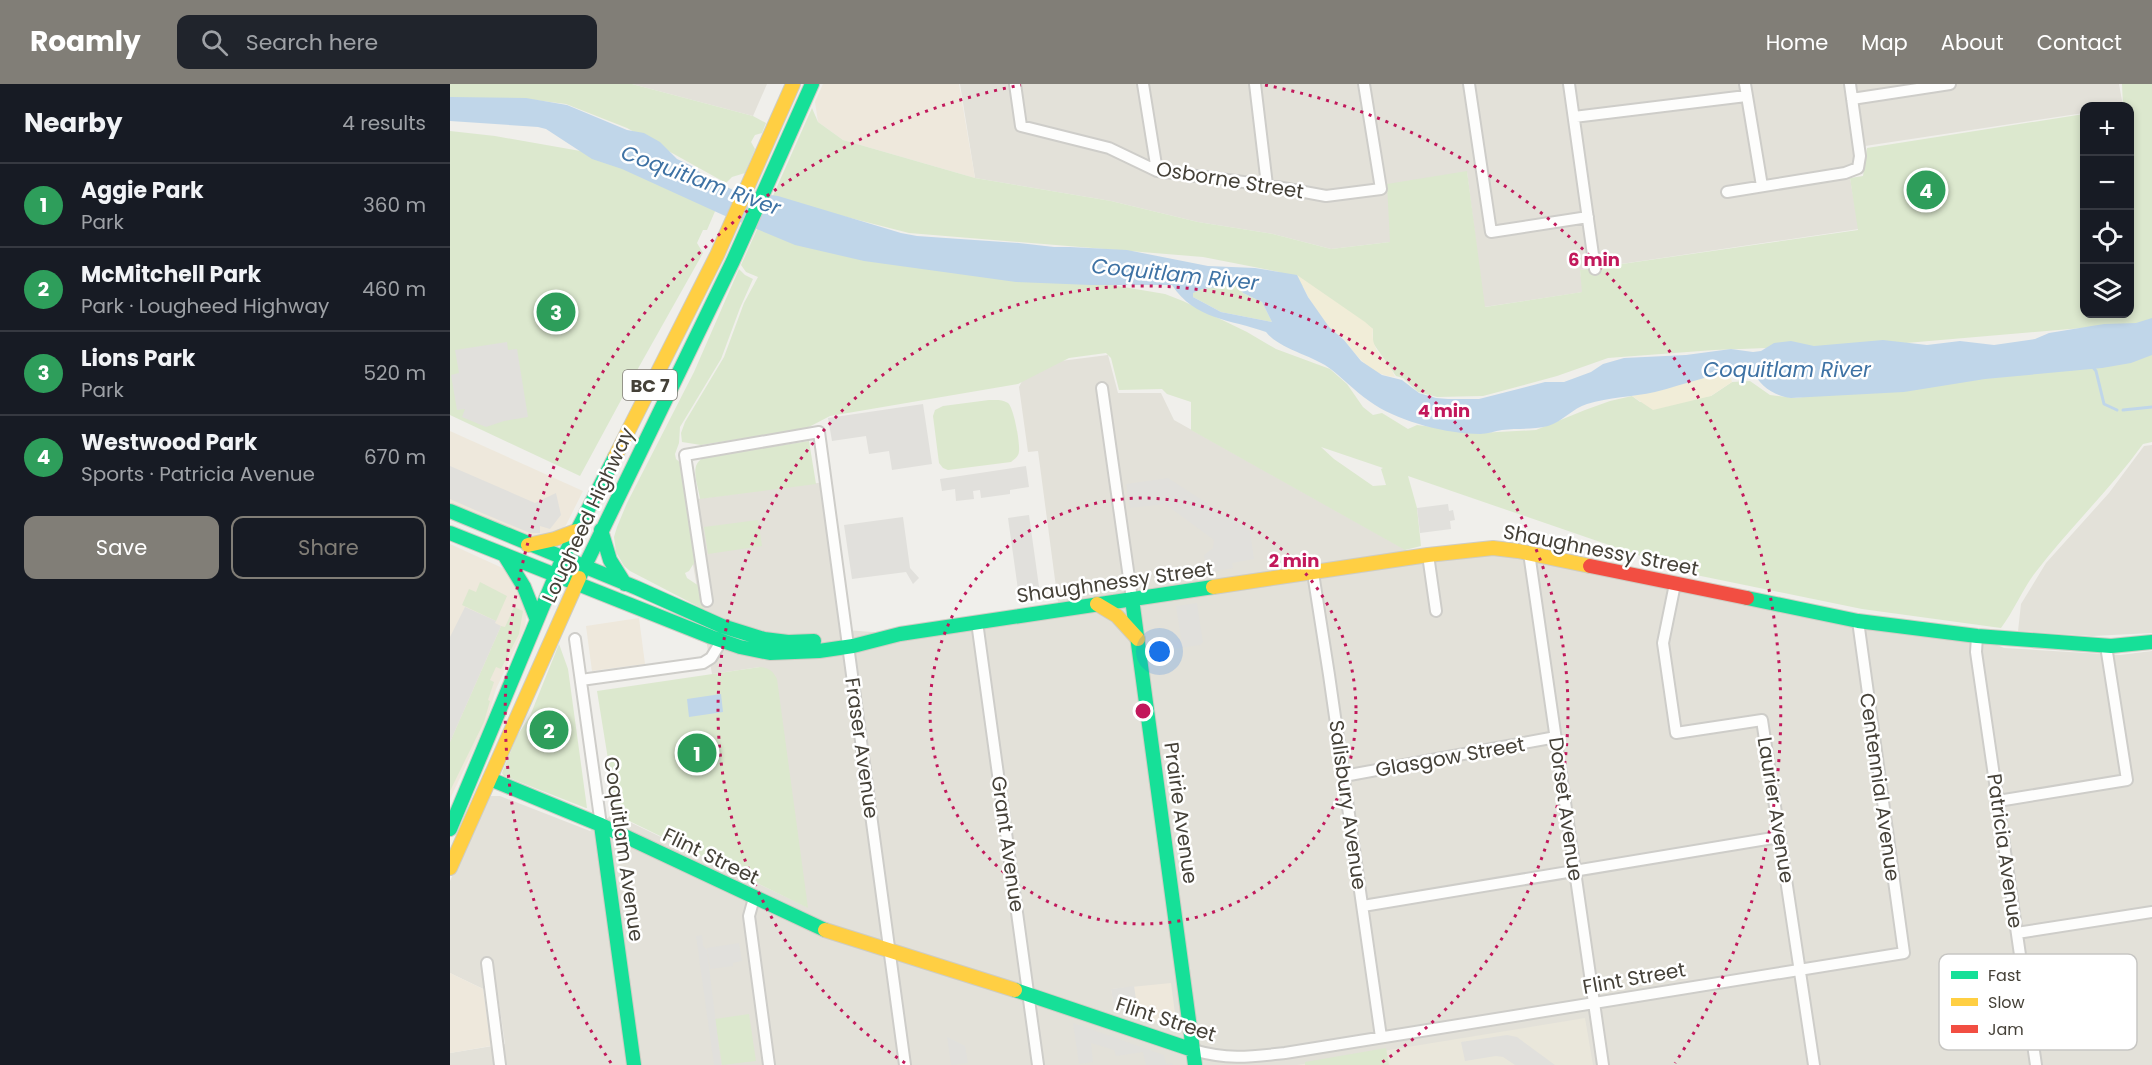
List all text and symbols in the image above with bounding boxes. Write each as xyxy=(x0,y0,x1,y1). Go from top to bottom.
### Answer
search box xyxy=(177,15,597,69)
text: Roamly xyxy=(30,22,141,61)
icon: search xyxy=(198,26,231,59)
text: Search here xyxy=(246,27,378,58)
text: Home xyxy=(1766,28,1828,57)
text: Map xyxy=(1861,28,1908,57)
text: About xyxy=(1941,28,2004,57)
text: Contact xyxy=(2037,28,2122,57)
map controls xyxy=(2080,102,2134,318)
button: + xyxy=(2080,102,2134,156)
text: Nearby xyxy=(24,105,122,141)
text: 4 results xyxy=(342,109,426,137)
water label: Coquitlam River xyxy=(617,138,786,223)
street label: Osborne Street xyxy=(1154,155,1306,205)
button: − xyxy=(2080,156,2134,210)
pin: 4 xyxy=(1906,168,1946,212)
text: Aggie Park xyxy=(81,175,203,206)
text: 1 xyxy=(40,191,47,219)
text: 360 m xyxy=(363,191,426,219)
text: Park xyxy=(81,208,124,236)
button: locate xyxy=(2080,210,2134,264)
text: 6 min xyxy=(1568,247,1620,272)
water label: Coquitlam River xyxy=(1090,251,1261,297)
text: McMitchell Park xyxy=(81,259,261,290)
button: layers xyxy=(2080,264,2134,318)
text: 2 xyxy=(38,275,49,303)
text: 460 m xyxy=(362,275,426,303)
pin: 3 xyxy=(536,290,576,334)
text: Park · Lougheed Highway xyxy=(81,292,329,320)
text: Lions Park xyxy=(81,343,195,374)
water label: Coquitlam River xyxy=(1703,355,1872,384)
text: 3 xyxy=(37,359,50,387)
text: 520 m xyxy=(363,359,426,387)
road number: BC 7 xyxy=(623,370,677,400)
text: Park xyxy=(81,376,124,404)
text: 4 min xyxy=(1418,398,1470,423)
street label: Lougheed Highway xyxy=(535,423,641,607)
text: Westwood Park xyxy=(81,427,257,458)
text: 4 xyxy=(37,443,50,471)
text: 670 m xyxy=(364,443,426,471)
text: Sports · Patricia Avenue xyxy=(81,460,315,488)
button: Save xyxy=(24,516,219,579)
button: Share xyxy=(231,516,426,579)
street label: Shaughnessy Street xyxy=(1501,517,1701,583)
text: 2 min xyxy=(1269,548,1319,573)
street label: Shaughnessy Street xyxy=(1015,554,1215,610)
your location xyxy=(1145,637,1174,666)
street label: Fraser Avenue xyxy=(838,676,886,820)
street label: Centennial Avenue xyxy=(1853,691,1907,883)
centre of rings xyxy=(1133,701,1153,721)
pin: 2 xyxy=(530,708,568,752)
street label: Salisbury Avenue xyxy=(1322,718,1374,892)
pin: 1 xyxy=(678,730,716,776)
street label: Glasgow Street xyxy=(1373,730,1527,784)
street label: Dorset Avenue xyxy=(1542,735,1590,883)
street label: Laurier Avenue xyxy=(1751,735,1801,885)
street label: Prairie Avenue xyxy=(1157,740,1205,886)
street label: Coquitlam Avenue xyxy=(597,755,651,943)
street label: Patricia Avenue xyxy=(1980,772,2030,930)
street label: Grant Avenue xyxy=(985,774,1031,914)
street label: Flint Street xyxy=(658,821,764,891)
legend xyxy=(1939,954,2137,1050)
street label: Flint Street xyxy=(1580,955,1688,1001)
text: Fast xyxy=(1988,964,2021,987)
street label: Flint Street xyxy=(1112,990,1220,1048)
text: Slow xyxy=(1988,991,2025,1014)
text: Jam xyxy=(1988,1018,2024,1041)

